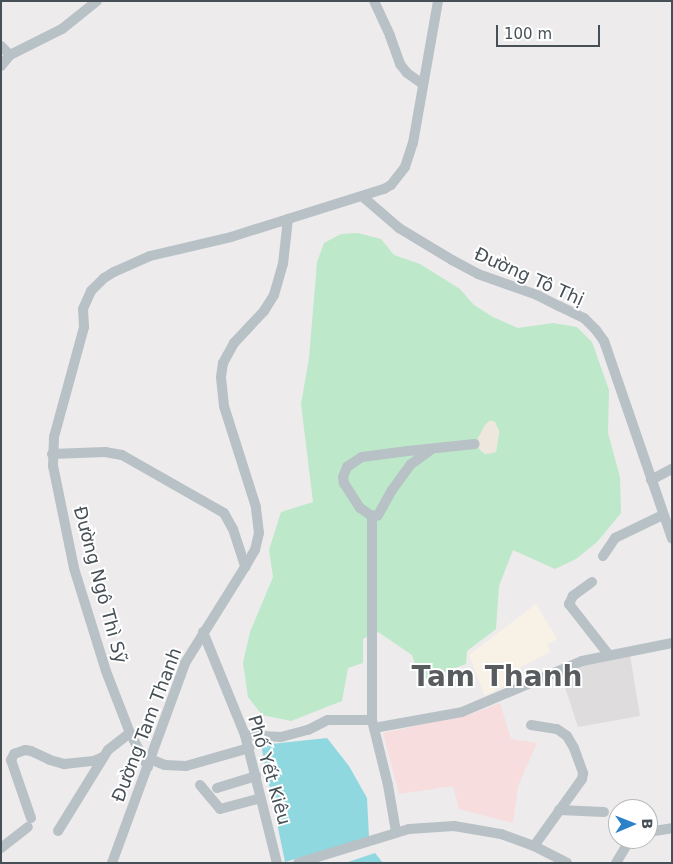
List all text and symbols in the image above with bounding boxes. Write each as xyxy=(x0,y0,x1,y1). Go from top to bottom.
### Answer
scale bar xyxy=(498,15,602,47)
text: 100 m xyxy=(504,25,552,43)
street label: Đường Tô Thị xyxy=(471,243,587,311)
street label: Đường Ngô Thì Sỹ xyxy=(69,504,131,666)
street label: Đường Tam Thanh xyxy=(108,645,186,805)
district label: Tam Thanh xyxy=(411,660,583,694)
street label: Phố Yết Kiêu xyxy=(243,713,295,827)
north arrow xyxy=(608,799,658,849)
text: B xyxy=(639,818,655,829)

